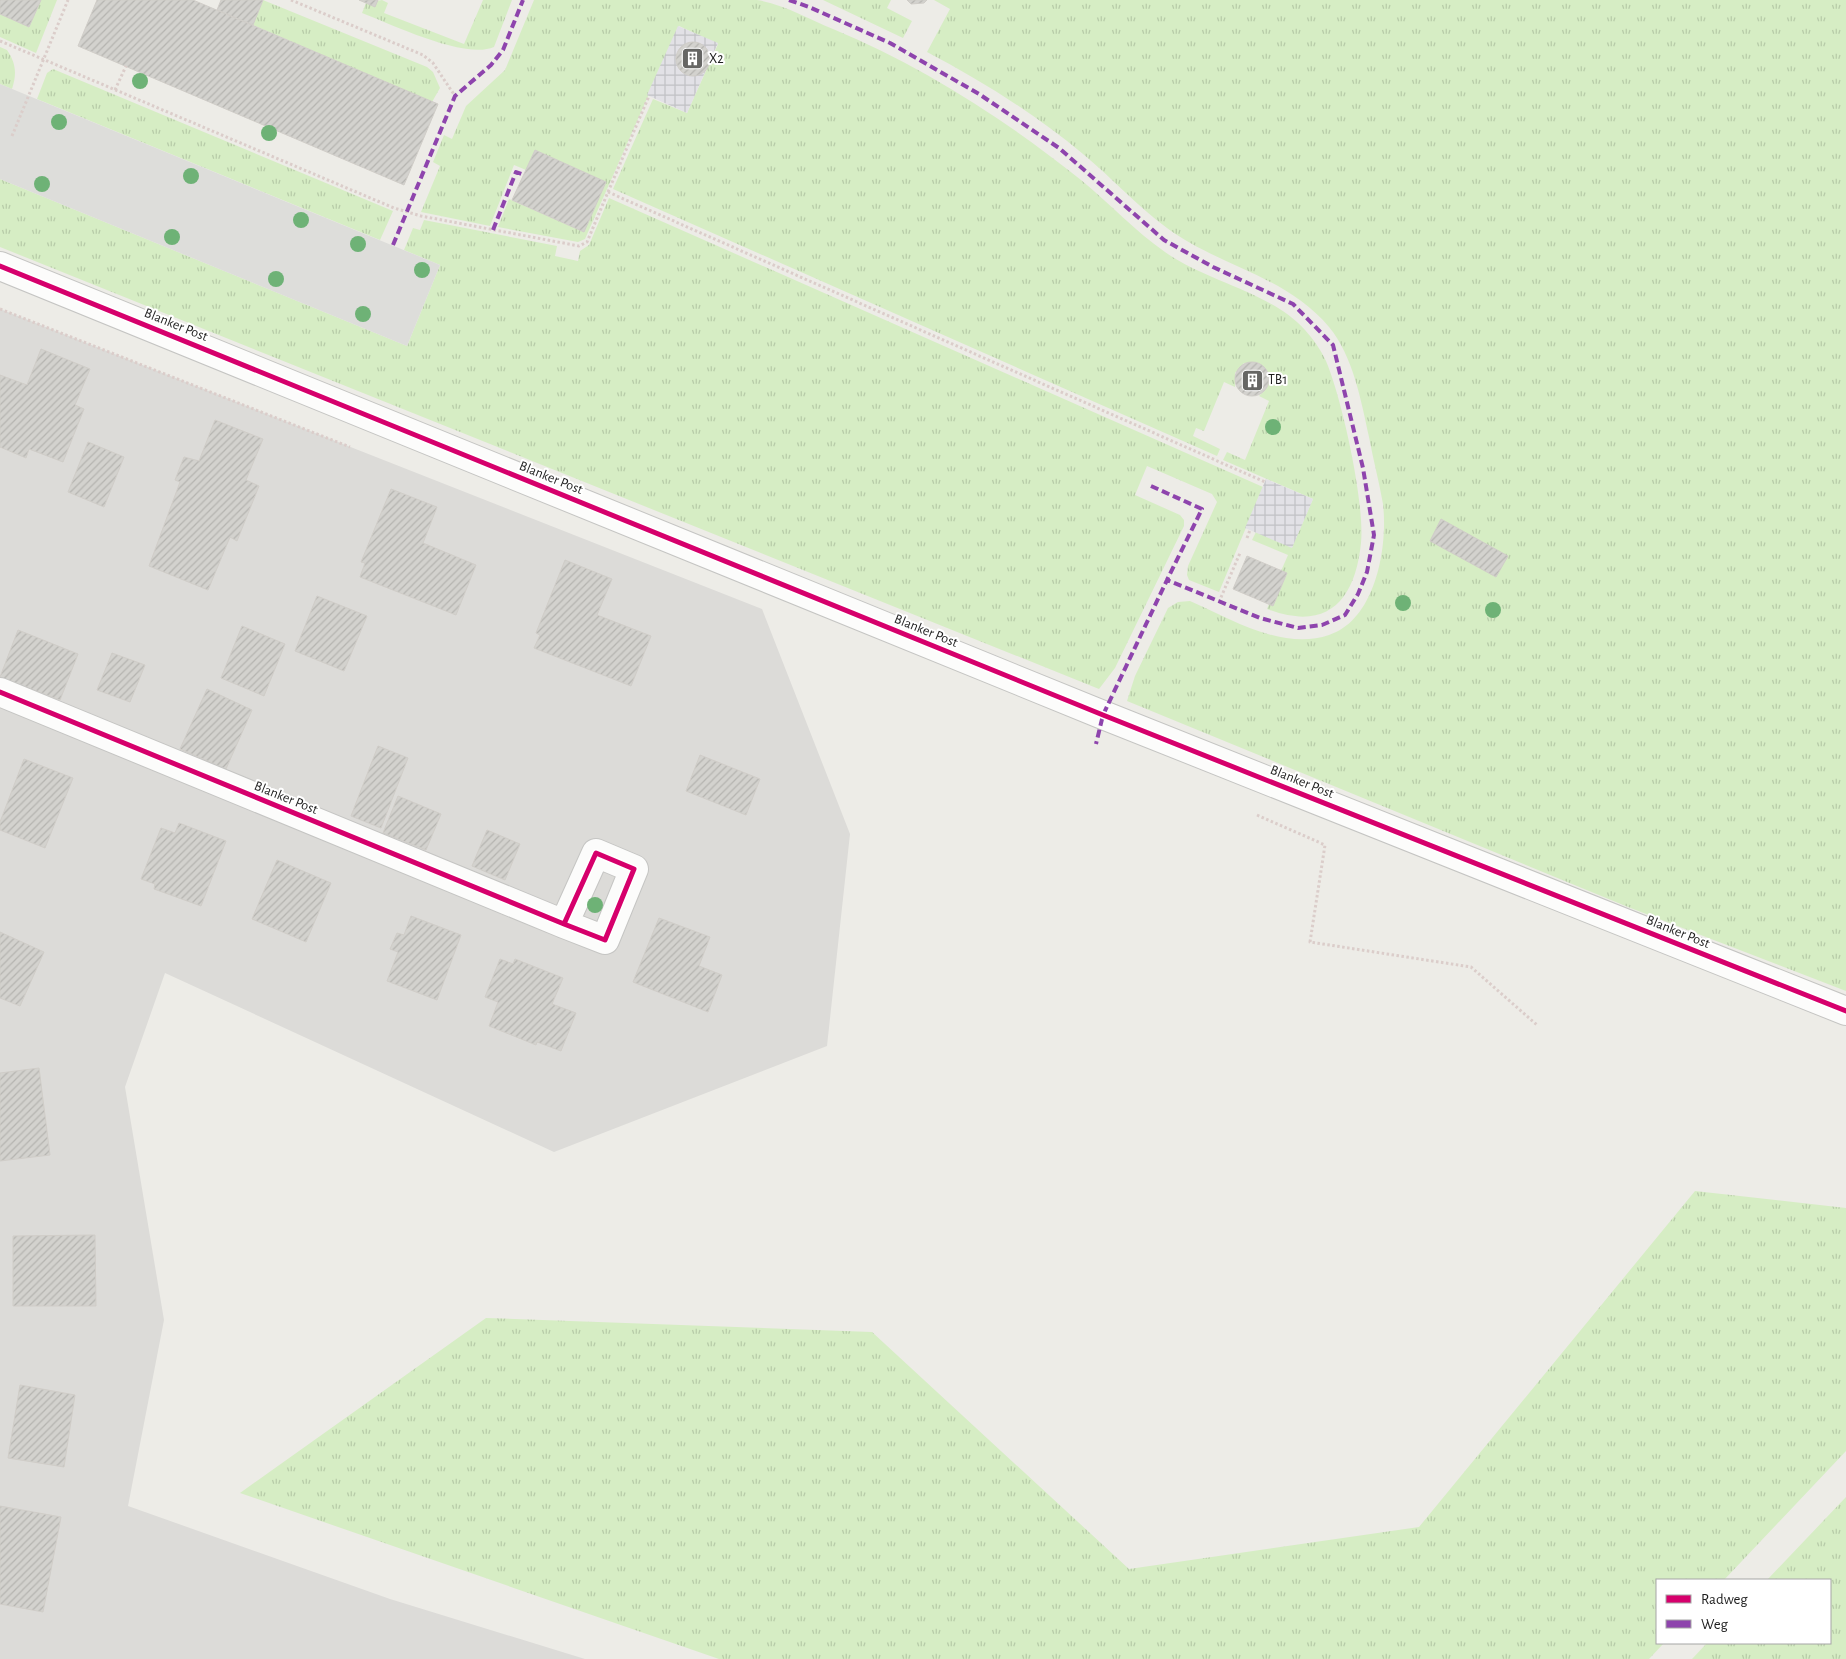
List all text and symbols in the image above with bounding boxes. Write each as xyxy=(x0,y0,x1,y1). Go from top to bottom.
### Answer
building icon: X2 xyxy=(681,47,705,71)
place label: X2 xyxy=(709,52,724,66)
street label: Blanker Post xyxy=(142,306,210,344)
building icon: TB1 xyxy=(1240,368,1264,392)
place label: TB1 xyxy=(1268,373,1287,387)
street label: Blanker Post xyxy=(517,459,585,497)
street label: Blanker Post xyxy=(892,612,960,650)
street label: Blanker Post xyxy=(1268,763,1336,801)
street label: Blanker Post xyxy=(252,779,320,817)
street label: Blanker Post xyxy=(1644,913,1712,951)
legend xyxy=(1656,1579,1831,1644)
text: Radweg xyxy=(1701,1592,1748,1607)
text: Weg xyxy=(1701,1617,1729,1632)

